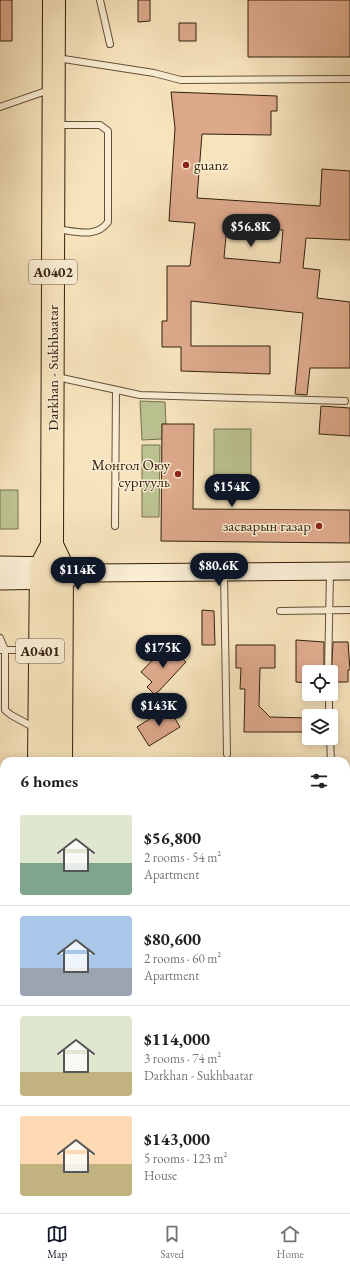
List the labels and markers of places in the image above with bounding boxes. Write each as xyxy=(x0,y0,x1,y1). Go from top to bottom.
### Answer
place label: guanz xyxy=(194,155,228,174)
marker: guanz xyxy=(181,160,191,170)
pin: $56.8K xyxy=(218,214,284,248)
place label: Монгол Оюу сургууль xyxy=(91,455,170,491)
marker: Монгол Оюу сургууль xyxy=(173,469,183,479)
pin: $154K xyxy=(204,474,260,508)
place label: засварын газар xyxy=(223,516,311,535)
marker: засварын газар xyxy=(314,521,324,531)
pin: $80.6K xyxy=(186,553,252,587)
pin: $114K xyxy=(50,557,106,591)
pin: $175K xyxy=(135,635,191,669)
pin: $143K xyxy=(131,693,187,727)

